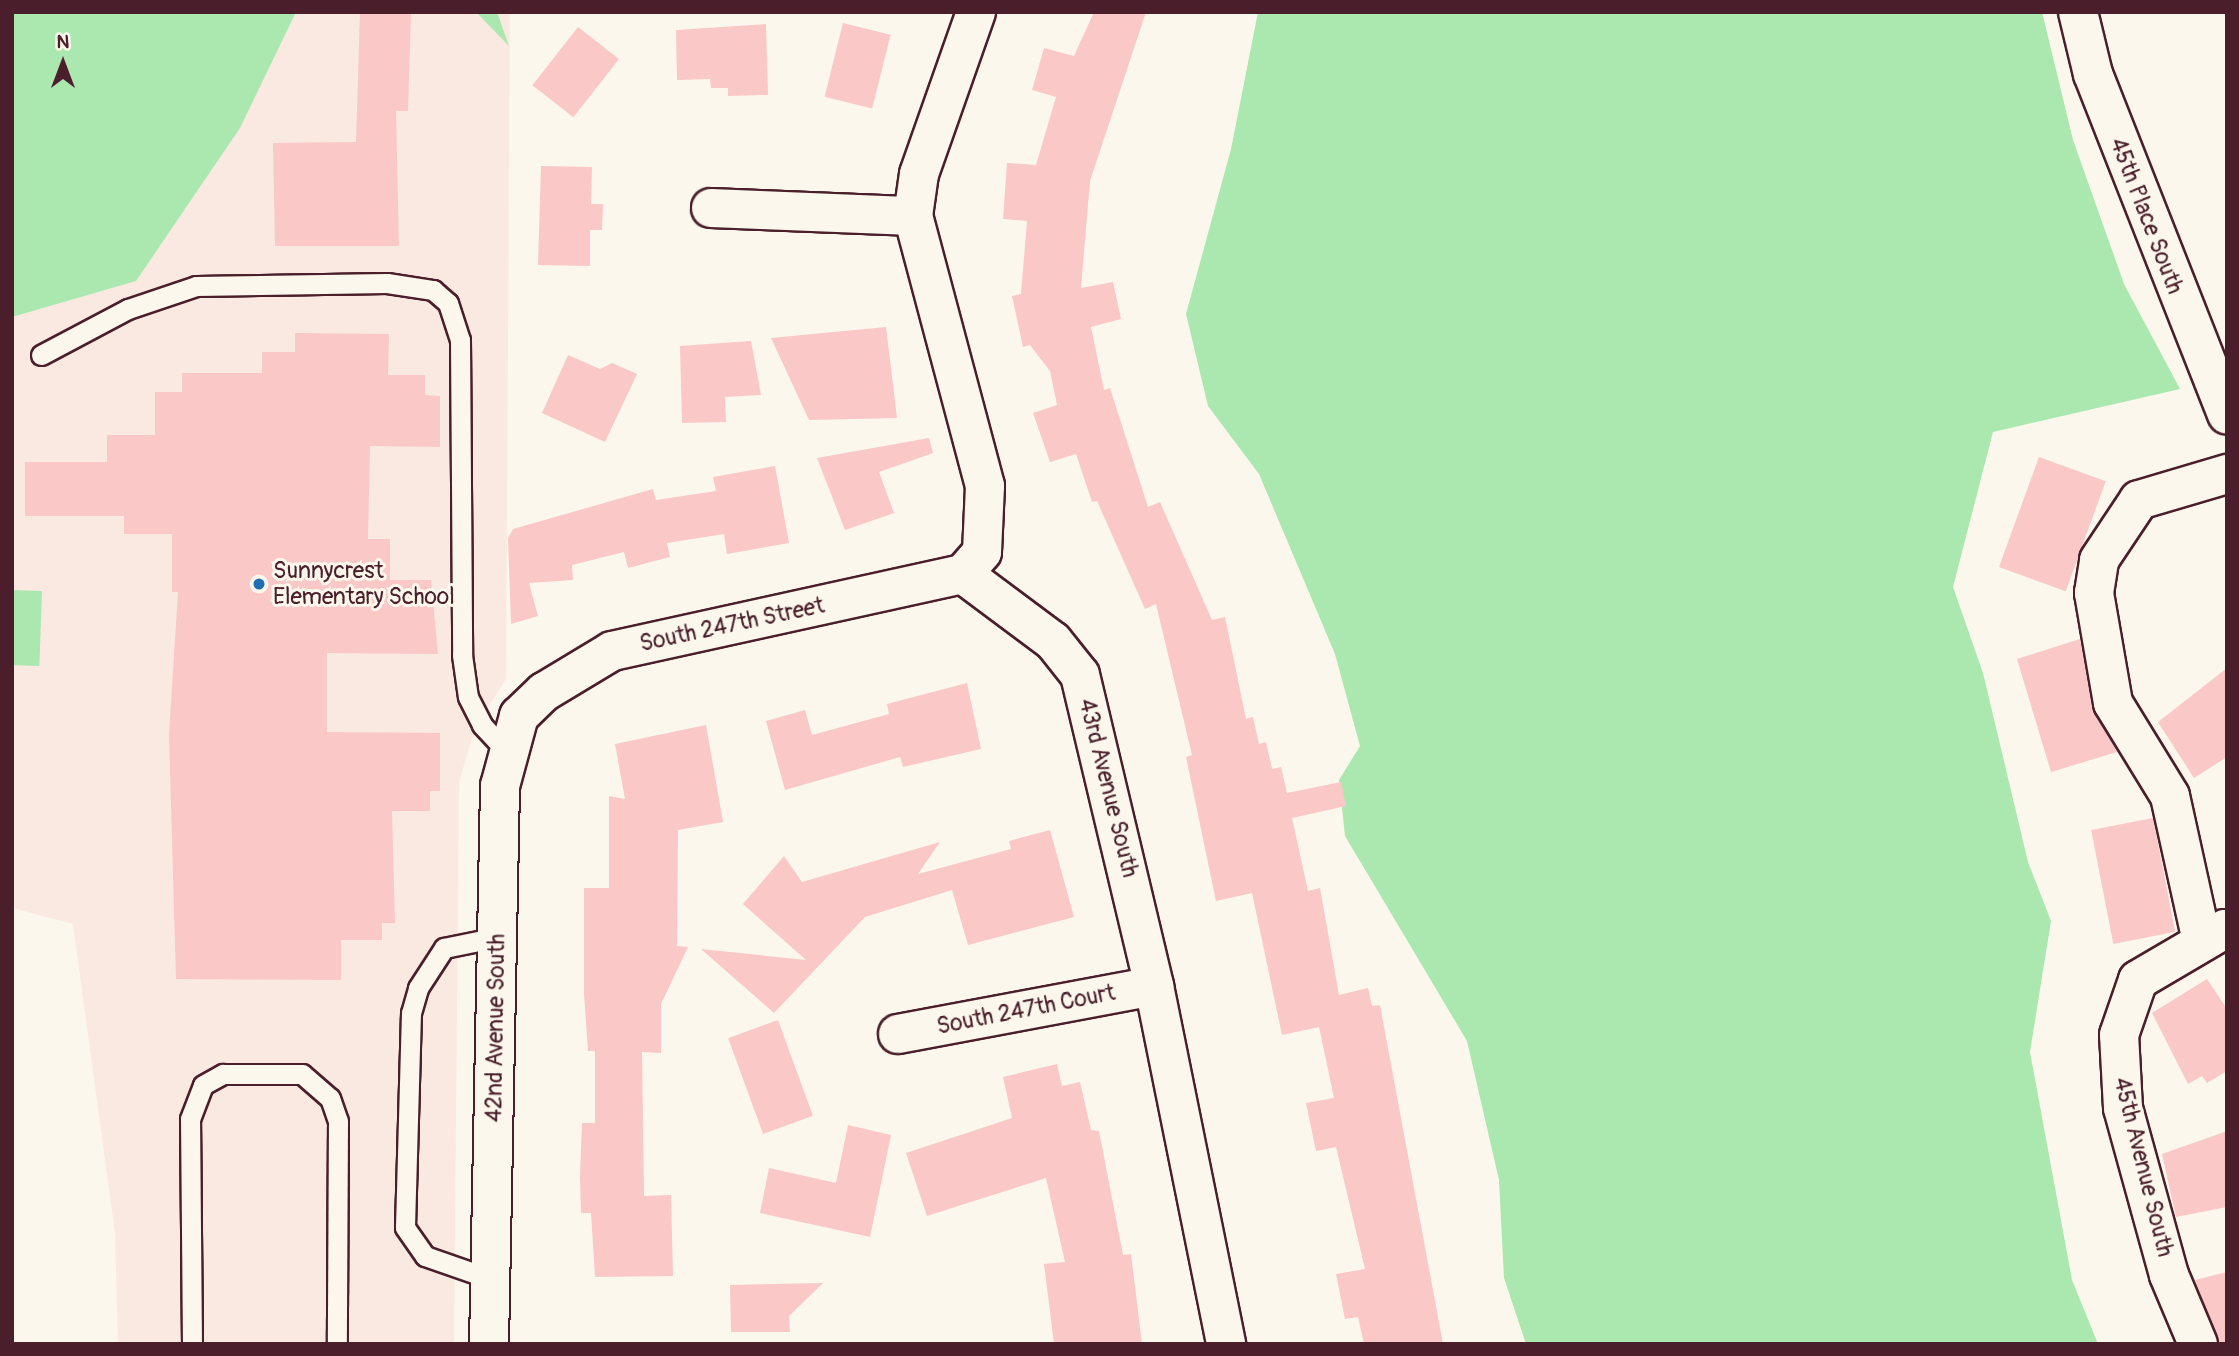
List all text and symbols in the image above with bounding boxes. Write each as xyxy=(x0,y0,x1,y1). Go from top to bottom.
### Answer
north arrow xyxy=(28,28,98,98)
text: N xyxy=(57,30,69,54)
street label: 45th Place South xyxy=(2104,134,2188,298)
place label: Sunnycrest Elementary School xyxy=(273,557,455,611)
marker: Sunnycrest Elementary School xyxy=(251,576,267,592)
street label: South 247th Street xyxy=(637,592,827,658)
street label: 43rd Avenue South xyxy=(1072,696,1144,880)
street label: 42nd Avenue South xyxy=(481,933,511,1123)
street label: South 247th Court xyxy=(934,979,1118,1041)
street label: 45th Avenue South xyxy=(2107,1074,2179,1260)

